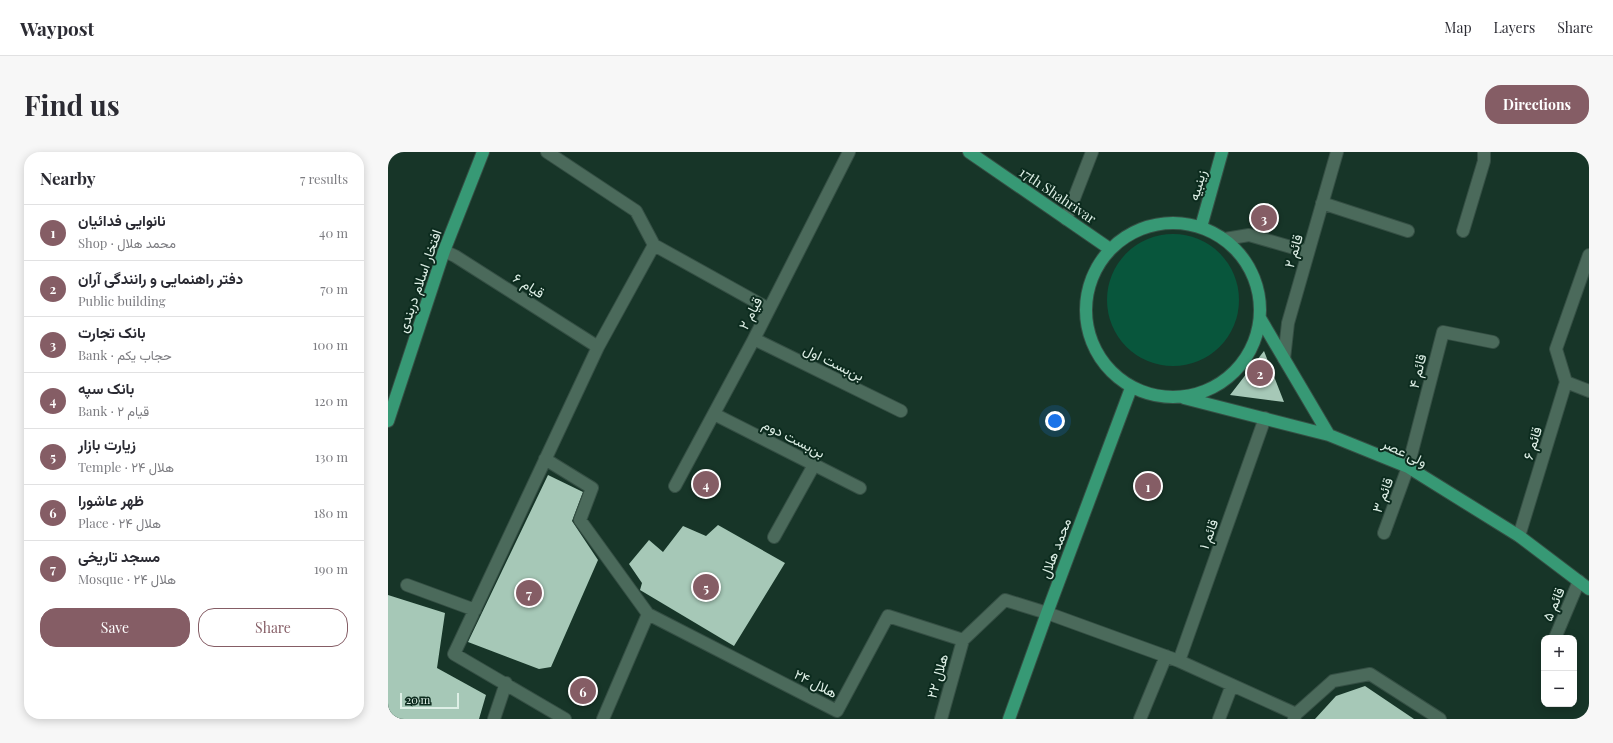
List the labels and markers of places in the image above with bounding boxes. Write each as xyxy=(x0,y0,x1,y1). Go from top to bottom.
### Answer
pin: 3 xyxy=(1251,203,1277,233)
pin: 2 xyxy=(1247,358,1273,388)
pin: 4 xyxy=(693,469,719,499)
pin: 1 xyxy=(1135,471,1161,501)
pin: 5 xyxy=(693,572,719,602)
pin: 7 xyxy=(516,578,542,608)
pin: 6 xyxy=(570,676,596,706)

